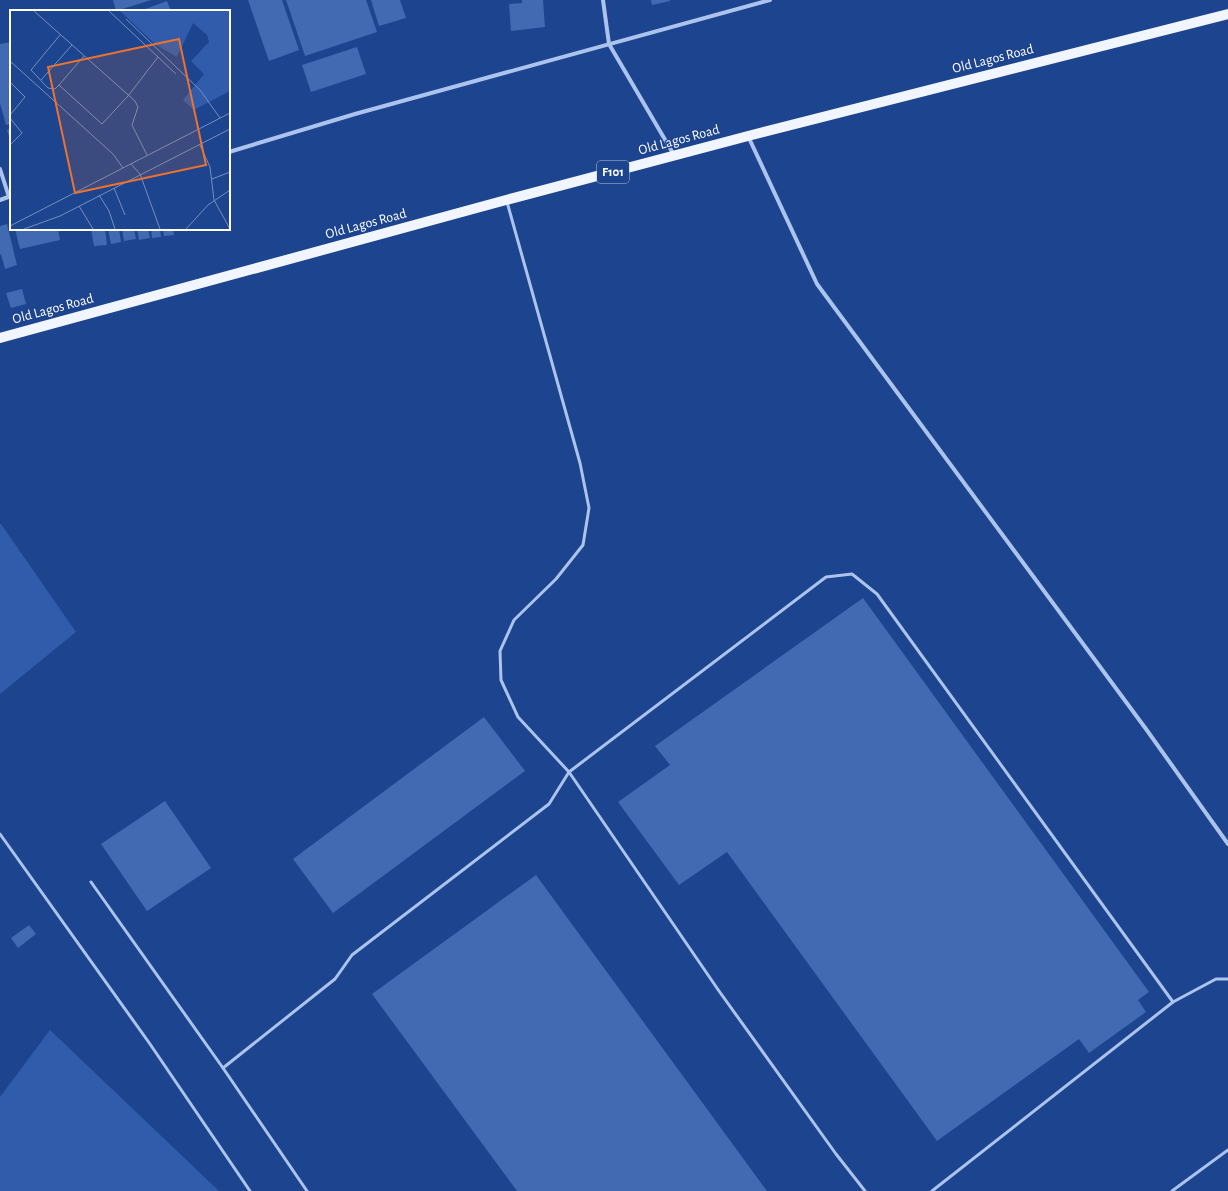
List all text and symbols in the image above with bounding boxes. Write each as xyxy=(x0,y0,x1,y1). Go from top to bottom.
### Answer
inset map xyxy=(10,10,230,230)
street label: Old Lagos Road xyxy=(951,42,1035,76)
street label: Old Lagos Road xyxy=(637,122,721,158)
road number: F101 xyxy=(597,161,629,183)
street label: Old Lagos Road xyxy=(324,206,408,242)
street label: Old Lagos Road xyxy=(11,291,95,327)

